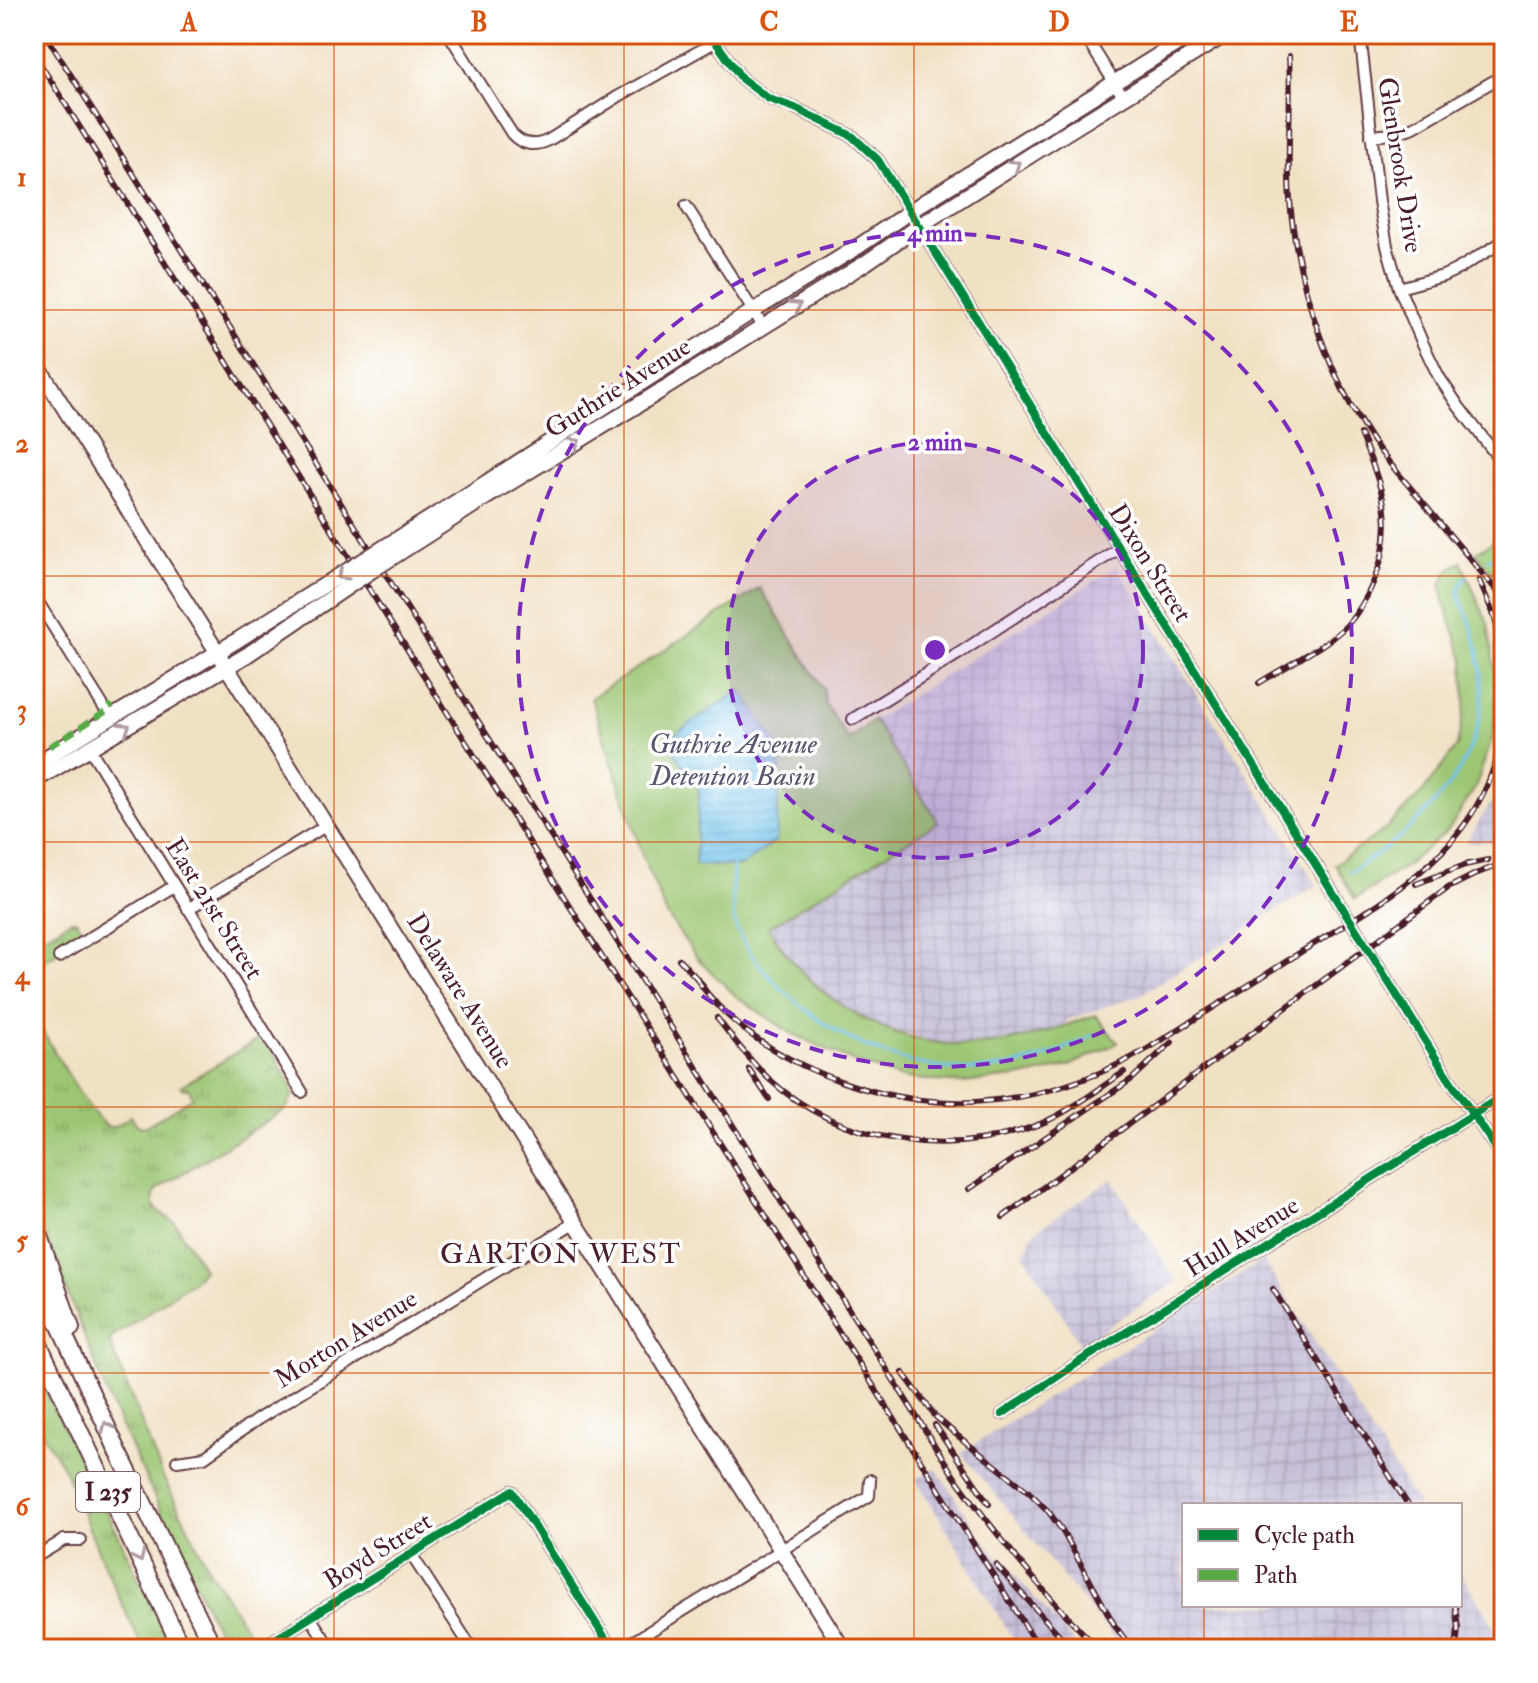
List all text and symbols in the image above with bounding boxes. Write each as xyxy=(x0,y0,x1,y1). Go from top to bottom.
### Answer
text: A xyxy=(180,7,198,39)
text: B xyxy=(470,7,488,39)
text: C xyxy=(759,7,779,39)
text: D xyxy=(1048,7,1070,39)
text: E xyxy=(1340,7,1359,39)
street label: Glenbrook Drive xyxy=(1370,75,1430,255)
one-way arrow xyxy=(1006,160,1021,175)
text: 1 xyxy=(17,162,27,194)
text: 4 min xyxy=(906,218,963,249)
one-way arrow xyxy=(787,300,802,315)
street label: Guthrie Avenue xyxy=(539,331,697,445)
text: 2 min xyxy=(908,427,963,458)
text: 2 xyxy=(15,428,29,460)
one-way arrow xyxy=(566,437,581,453)
street label: Dixon Street xyxy=(1101,498,1199,628)
one-way arrow xyxy=(336,565,350,580)
centre of rings xyxy=(921,636,949,664)
text: 3 xyxy=(17,694,27,726)
one-way arrow xyxy=(116,722,131,738)
water label: Guthrie Avenue Detention Basin xyxy=(649,727,818,794)
street label: East 21st Street xyxy=(158,833,270,985)
street label: Delaware Avenue xyxy=(400,907,521,1075)
text: 4 xyxy=(14,960,31,992)
street label: Hull Avenue xyxy=(1179,1189,1305,1285)
text: 5 xyxy=(16,1225,28,1257)
district label: GARTON WEST xyxy=(440,1237,682,1272)
street label: Morton Avenue xyxy=(269,1282,423,1395)
one-way arrow xyxy=(101,1421,117,1435)
road number: I 235 xyxy=(76,1472,140,1512)
text: 6 xyxy=(15,1491,30,1523)
legend xyxy=(1182,1503,1462,1607)
street label: Boyd Street xyxy=(318,1505,438,1597)
text: Cycle path xyxy=(1254,1520,1355,1551)
one-way arrow xyxy=(129,1548,145,1563)
text: Path xyxy=(1254,1560,1298,1591)

